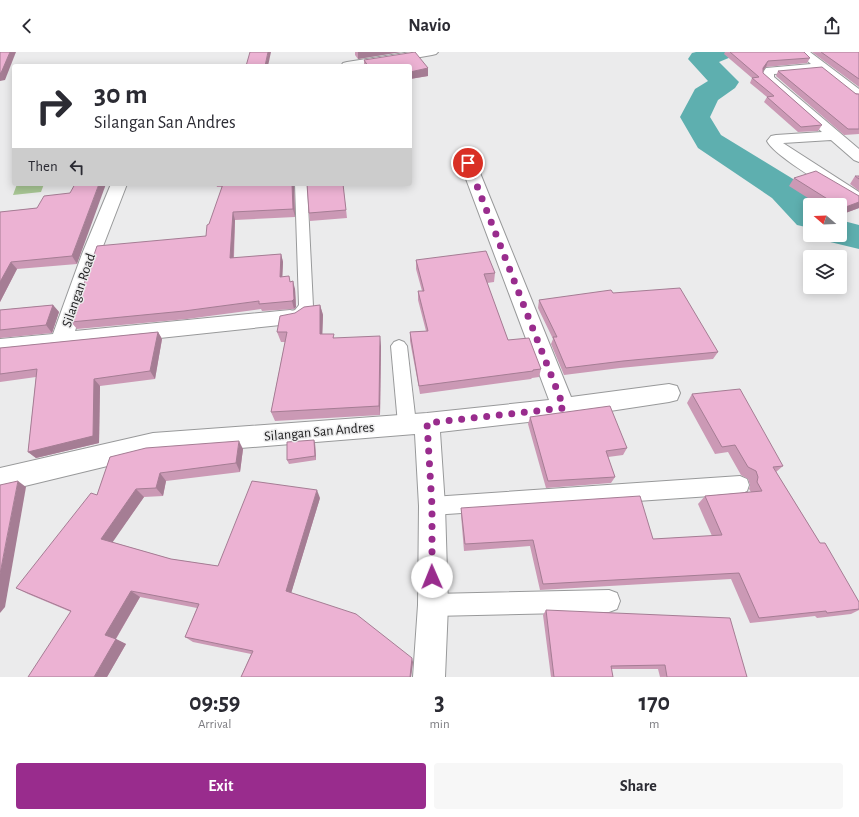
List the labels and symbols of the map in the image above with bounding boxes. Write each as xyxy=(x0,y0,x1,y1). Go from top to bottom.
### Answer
pin xyxy=(451,146,485,180)
north arrow xyxy=(803,198,847,242)
street label: Silangan Road xyxy=(60,251,98,329)
street label: Silangan San Andres xyxy=(264,420,375,444)
position arrow xyxy=(411,556,453,598)

